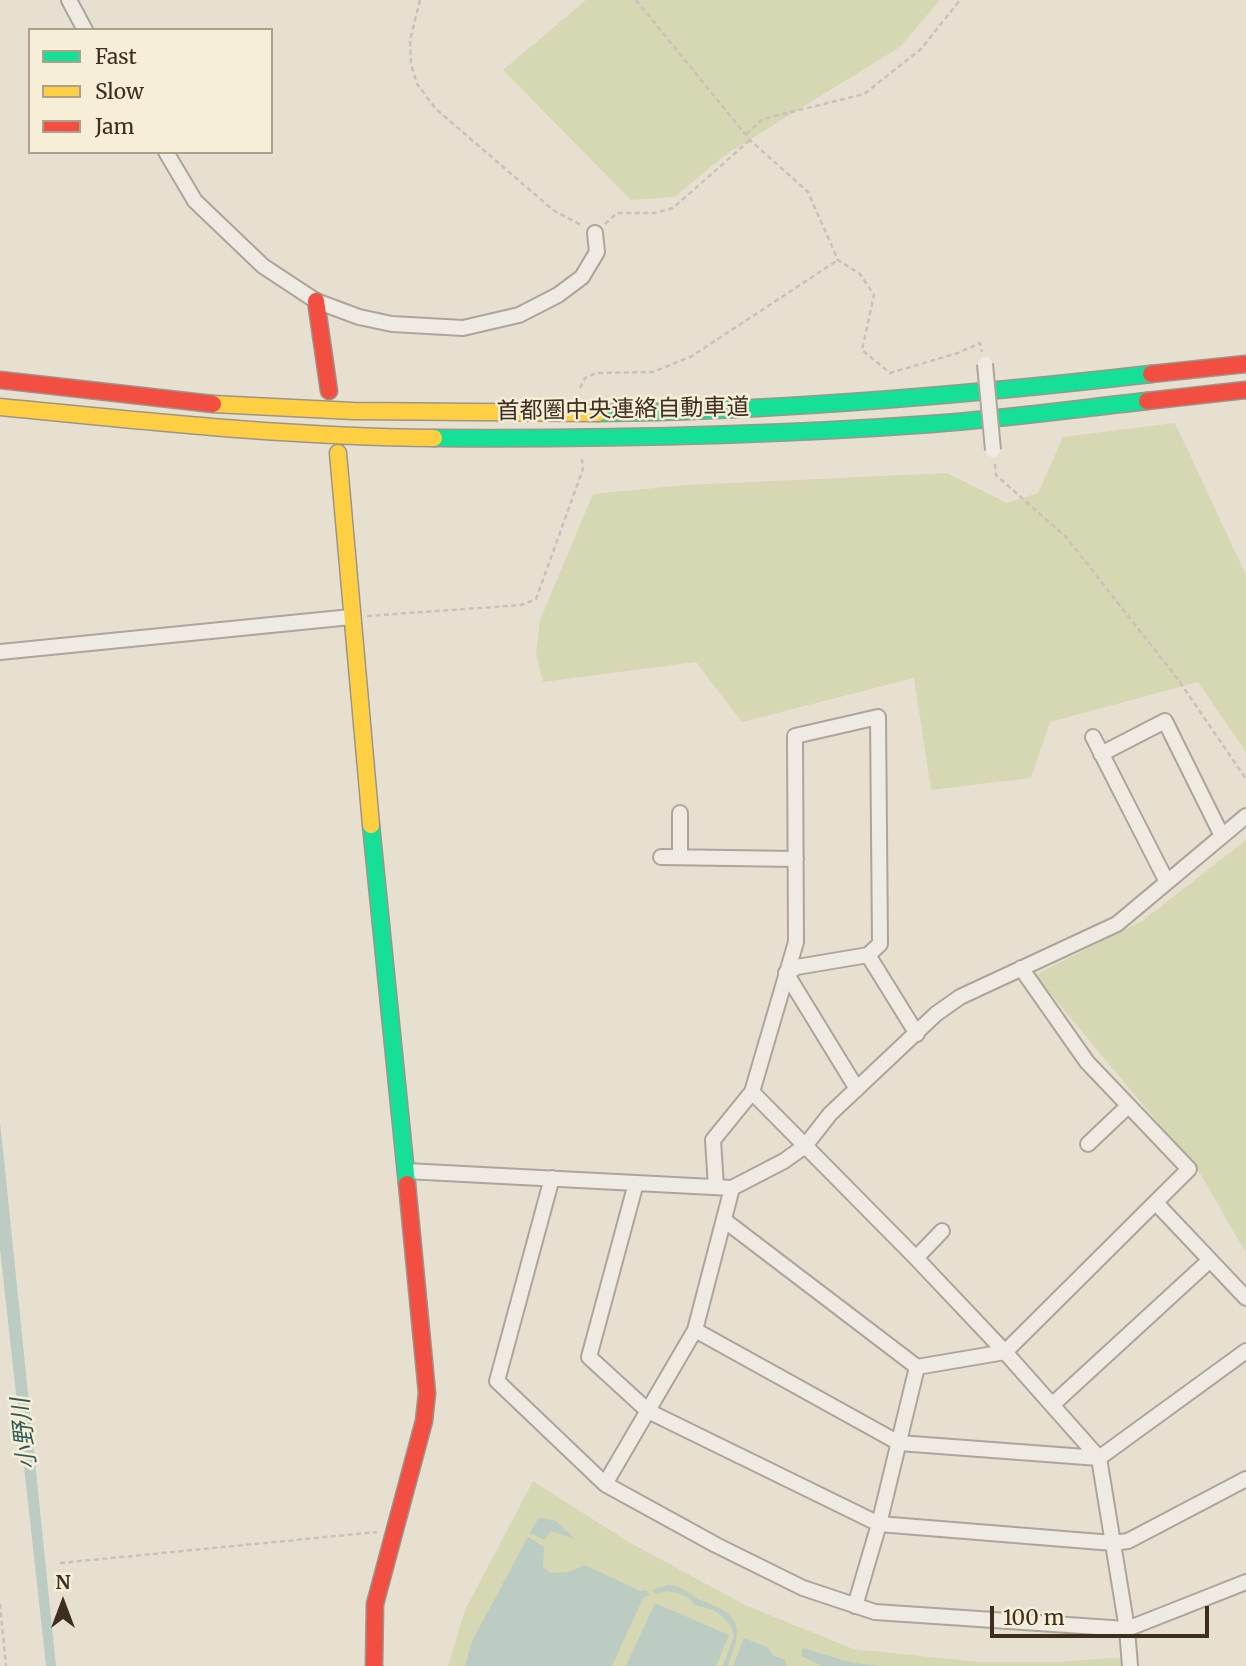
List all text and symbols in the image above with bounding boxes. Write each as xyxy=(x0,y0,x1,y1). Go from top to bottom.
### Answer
legend xyxy=(28,28,273,154)
text: Fast xyxy=(95,43,137,70)
text: Slow xyxy=(95,78,144,105)
text: Jam xyxy=(95,113,134,140)
street label: 首都圏中央連絡自動車道 xyxy=(496,394,750,426)
water label: 小野川 xyxy=(7,1397,43,1471)
north arrow xyxy=(28,1568,98,1638)
text: N xyxy=(55,1570,71,1594)
scale bar xyxy=(994,1592,1213,1636)
text: 100 m xyxy=(1003,1604,1065,1631)

